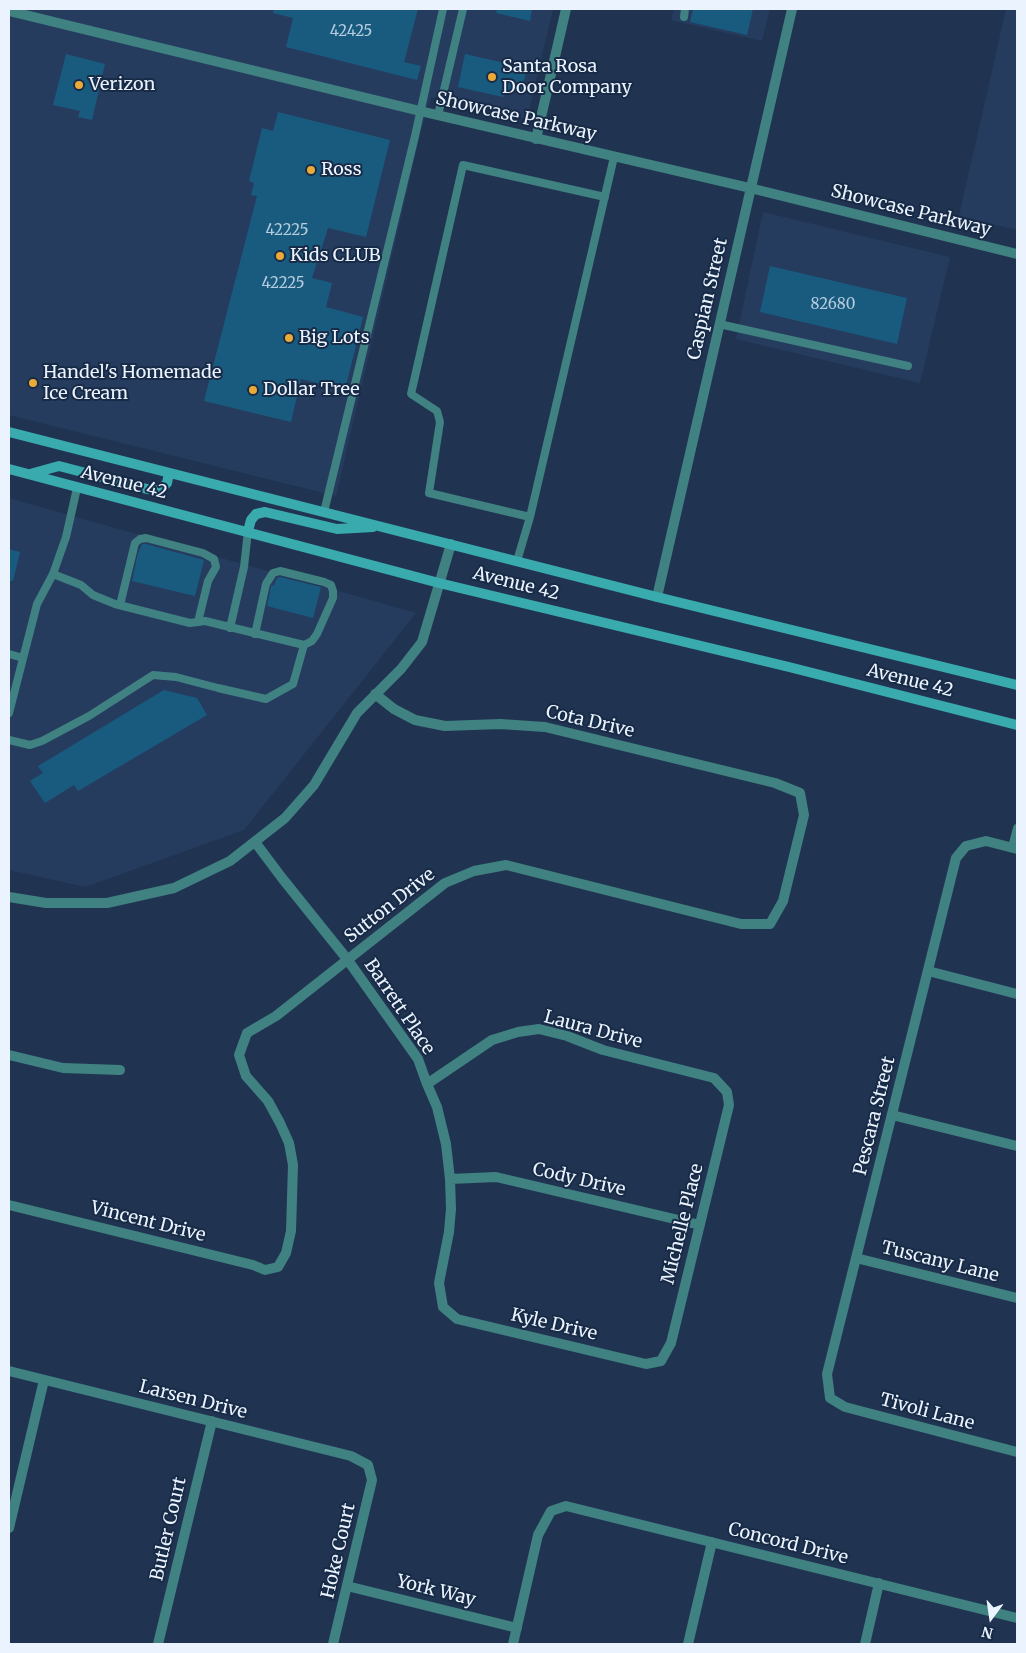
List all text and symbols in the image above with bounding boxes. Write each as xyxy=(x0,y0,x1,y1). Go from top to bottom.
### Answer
house number: 42425 xyxy=(330,23,372,41)
place label: Santa Rosa Door Company xyxy=(502,56,632,98)
marker: Santa Rosa Door Company xyxy=(486,71,498,83)
place label: Verizon xyxy=(89,74,155,96)
marker: Verizon xyxy=(73,79,85,91)
street label: Showcase Parkway xyxy=(433,88,599,146)
place label: Ross xyxy=(321,159,361,181)
marker: Ross xyxy=(305,164,317,176)
street label: Showcase Parkway xyxy=(829,181,993,241)
house number: 42225 xyxy=(266,222,308,240)
street label: Caspian Street xyxy=(683,236,733,362)
place label: Kids CLUB xyxy=(290,245,381,267)
marker: Kids CLUB xyxy=(274,250,286,262)
house number: 42225 xyxy=(262,275,304,293)
house number: 82680 xyxy=(811,296,855,314)
place label: Big Lots xyxy=(299,327,370,349)
marker: Big Lots xyxy=(283,332,295,344)
place label: Handel's Homemade Ice Cream xyxy=(43,362,221,404)
marker: Handel's Homemade Ice Cream xyxy=(27,377,39,389)
place label: Dollar Tree xyxy=(263,379,360,401)
marker: Dollar Tree xyxy=(247,384,259,396)
street label: Avenue 42 xyxy=(79,462,169,504)
street label: Avenue 42 xyxy=(471,563,561,605)
street label: Avenue 42 xyxy=(865,660,955,702)
street label: Cota Drive xyxy=(544,701,636,743)
street label: Sutton Drive xyxy=(340,864,440,948)
street label: Barrett Place xyxy=(359,955,439,1059)
street label: Laura Drive xyxy=(541,1007,645,1053)
street label: Pescara Street xyxy=(850,1054,900,1178)
street label: Cody Drive xyxy=(530,1159,628,1201)
street label: Michelle Place xyxy=(658,1162,708,1286)
street label: Vincent Drive xyxy=(88,1197,208,1247)
street label: Tuscany Lane xyxy=(879,1237,1001,1287)
street label: Kyle Drive xyxy=(509,1305,599,1345)
street label: Larsen Drive xyxy=(137,1376,249,1424)
street label: Tivoli Lane xyxy=(877,1389,977,1435)
street label: Butler Court xyxy=(147,1475,191,1583)
street label: Hoke Court xyxy=(318,1501,360,1601)
street label: Concord Drive xyxy=(726,1519,850,1569)
street label: York Way xyxy=(394,1571,478,1611)
north arrow xyxy=(966,1593,1016,1643)
text: N xyxy=(980,1622,995,1643)

